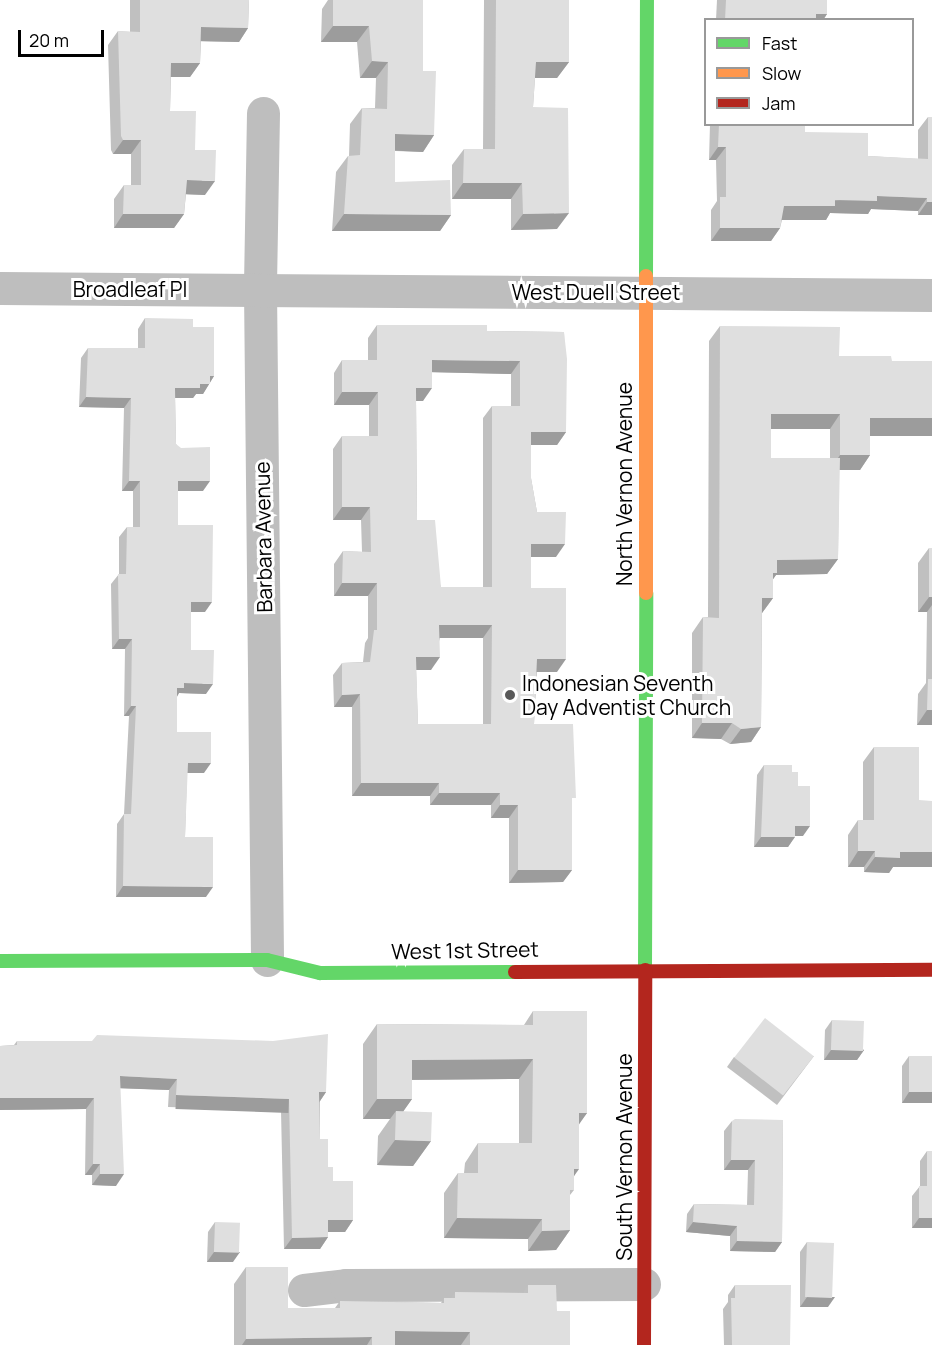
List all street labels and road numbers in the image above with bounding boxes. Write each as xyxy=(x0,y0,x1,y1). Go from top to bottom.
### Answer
street label: Broadleaf Pl xyxy=(73,276,187,302)
street label: West Duell Street xyxy=(512,279,680,305)
street label: North Vernon Avenue xyxy=(611,382,637,586)
street label: Barbara Avenue xyxy=(249,461,277,613)
street label: West 1st Street xyxy=(391,936,539,964)
street label: South Vernon Avenue xyxy=(611,1053,637,1261)

